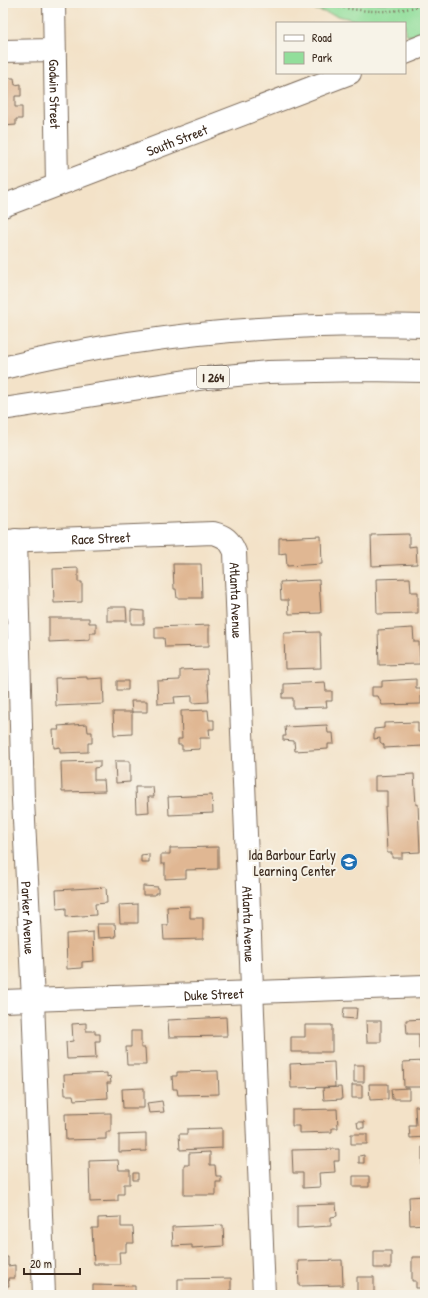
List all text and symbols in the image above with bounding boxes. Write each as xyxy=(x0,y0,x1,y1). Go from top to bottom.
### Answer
legend xyxy=(276,22,406,74)
text: Road xyxy=(312,29,332,46)
text: Park xyxy=(312,49,332,66)
street label: Godwin Street xyxy=(45,59,66,129)
street label: South Street xyxy=(143,119,210,160)
road number: I 264 xyxy=(197,366,229,388)
street label: Race Street xyxy=(71,527,131,548)
street label: Atlanta Avenue xyxy=(226,562,248,639)
place label: Ida Barbour Early Learning Center xyxy=(248,845,337,881)
school or university icon: Ida Barbour Early Learning Center xyxy=(339,852,359,872)
street label: Parker Avenue xyxy=(18,881,40,955)
street label: Atlanta Avenue xyxy=(239,886,261,963)
street label: Duke Street xyxy=(184,983,244,1004)
scale bar xyxy=(24,1250,80,1276)
text: 20 m xyxy=(30,1255,52,1272)

